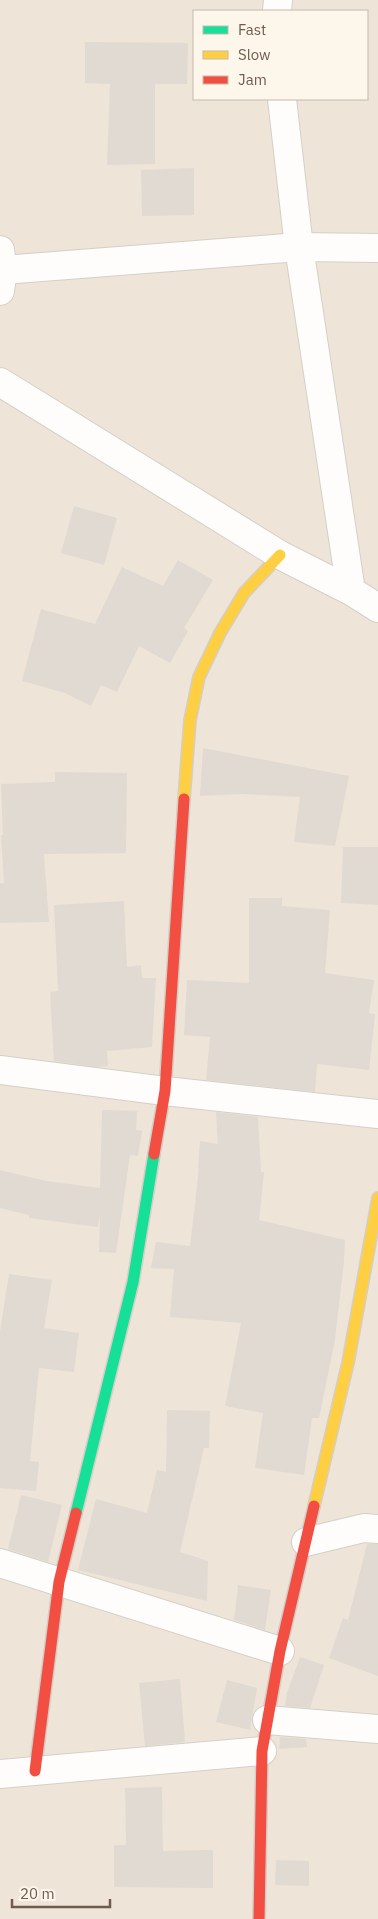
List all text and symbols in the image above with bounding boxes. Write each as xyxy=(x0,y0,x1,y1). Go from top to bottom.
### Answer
legend xyxy=(193,10,368,100)
text: Fast xyxy=(238,20,266,39)
text: Slow xyxy=(238,45,271,64)
text: Jam xyxy=(238,70,267,89)
scale bar xyxy=(12,1876,110,1908)
text: 20 m xyxy=(20,1884,55,1903)

